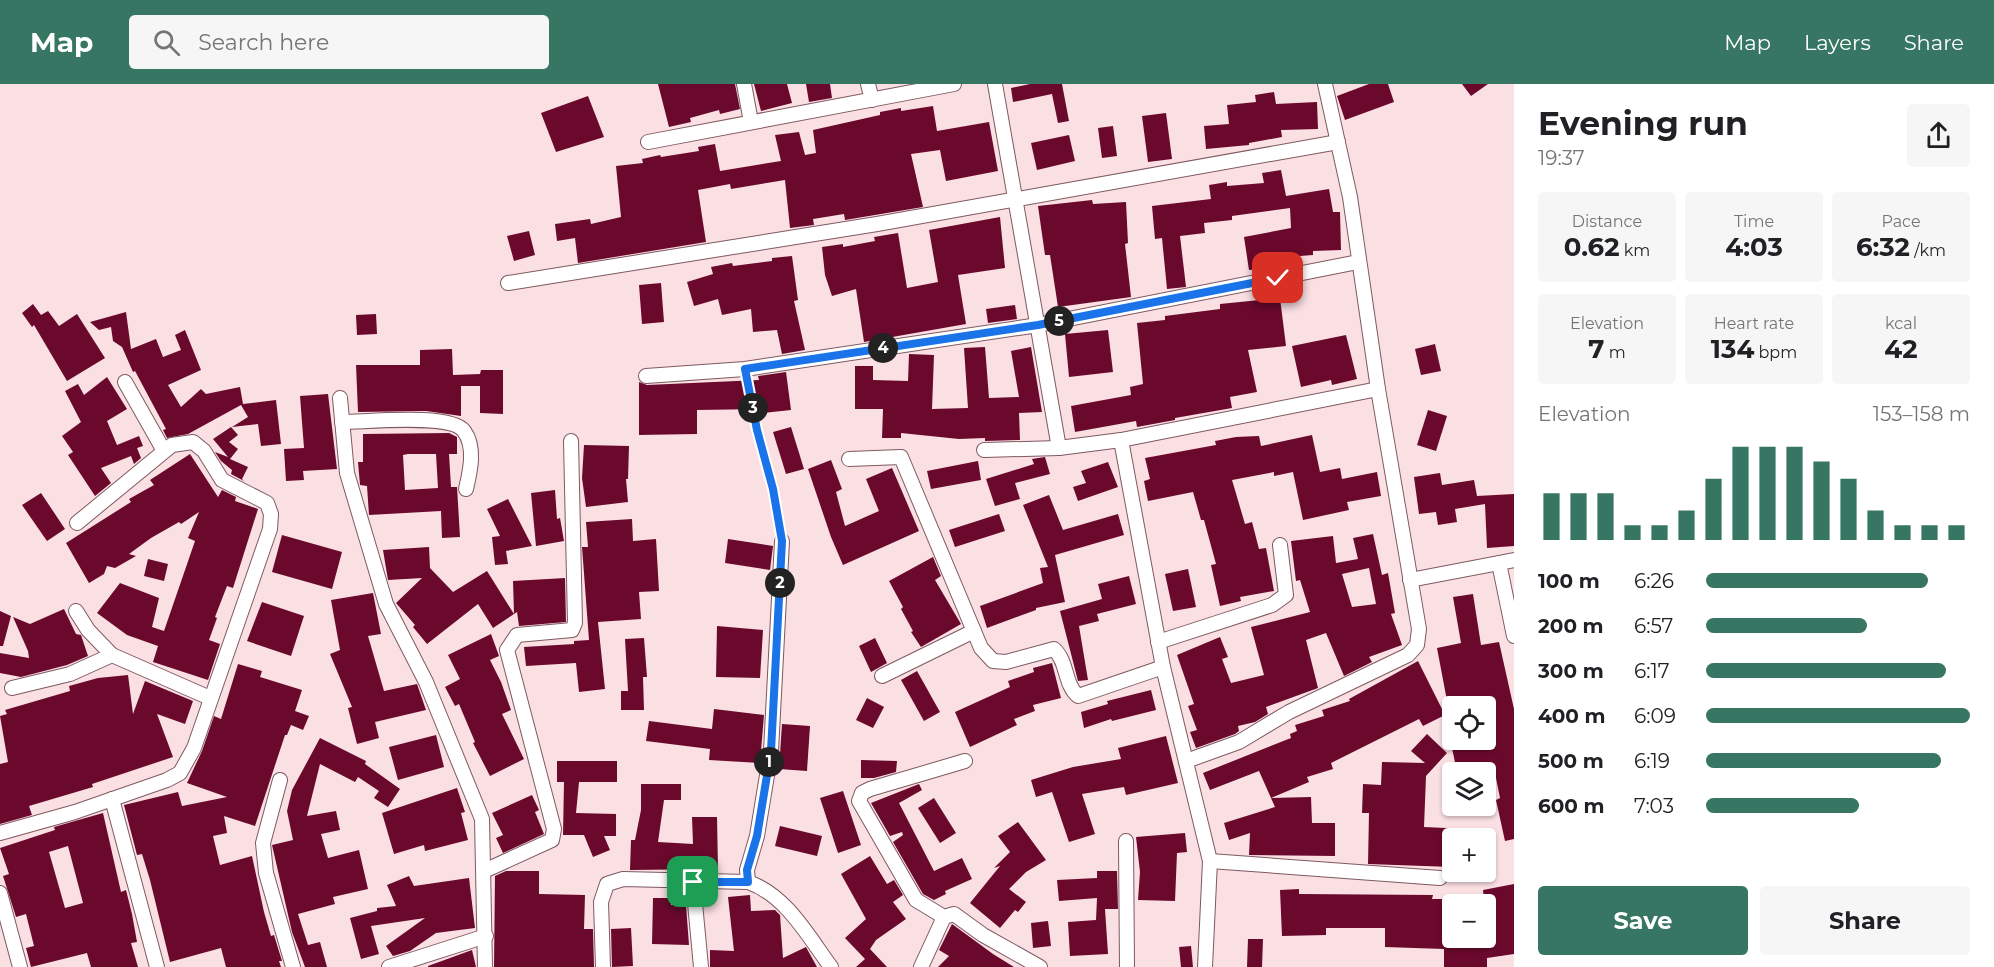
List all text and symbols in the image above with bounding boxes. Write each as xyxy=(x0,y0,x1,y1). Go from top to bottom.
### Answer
search box xyxy=(129,15,549,69)
text: Map xyxy=(30,25,93,59)
icon: search xyxy=(150,26,183,59)
text: Search here xyxy=(198,29,329,56)
text: Map xyxy=(1724,30,1771,55)
text: Layers xyxy=(1804,30,1871,55)
text: Share xyxy=(1904,30,1964,55)
text: Evening run xyxy=(1538,103,1748,143)
button: share xyxy=(1907,104,1970,167)
text: 19:37 xyxy=(1538,146,1584,170)
text: Distance xyxy=(1572,212,1642,231)
text: Time xyxy=(1734,212,1774,231)
text: Pace xyxy=(1881,212,1921,231)
text: 0.62 xyxy=(1564,231,1620,263)
text: 4:03 xyxy=(1725,231,1783,263)
text: 6:32 xyxy=(1856,231,1910,263)
text: km xyxy=(1620,241,1650,260)
text: /km xyxy=(1910,241,1946,260)
pin xyxy=(1252,252,1303,303)
icon: check xyxy=(1261,261,1294,294)
pin: 5 xyxy=(1044,306,1074,336)
text: 5 xyxy=(1054,311,1064,330)
text: Elevation xyxy=(1570,314,1644,333)
text: Heart rate xyxy=(1714,314,1794,333)
text: kcal xyxy=(1885,314,1917,333)
pin: 4 xyxy=(868,333,898,363)
text: 7 xyxy=(1588,333,1604,365)
text: 134 xyxy=(1711,333,1754,365)
text: 42 xyxy=(1884,333,1918,365)
text: 4 xyxy=(877,338,889,357)
text: m xyxy=(1604,343,1626,362)
text: bpm xyxy=(1754,343,1797,362)
pin: 3 xyxy=(738,393,768,423)
text: 3 xyxy=(748,398,758,417)
text: Elevation xyxy=(1538,402,1630,426)
text: 153–158 m xyxy=(1873,402,1970,426)
pin: 2 xyxy=(765,568,795,598)
text: 100 m xyxy=(1538,569,1600,593)
text: 6:26 xyxy=(1634,569,1674,593)
text: 2 xyxy=(775,573,785,592)
text: 200 m xyxy=(1538,614,1604,638)
text: 6:57 xyxy=(1634,614,1673,638)
text: 300 m xyxy=(1538,659,1604,683)
text: 6:17 xyxy=(1634,659,1669,683)
map controls xyxy=(1442,696,1496,948)
button: locate xyxy=(1442,696,1496,750)
text: 400 m xyxy=(1538,704,1606,728)
text: 6:09 xyxy=(1634,704,1676,728)
pin: 1 xyxy=(754,747,784,777)
text: 500 m xyxy=(1538,749,1604,773)
text: 6:19 xyxy=(1634,749,1670,773)
text: 1 xyxy=(766,752,772,771)
button: layers xyxy=(1442,762,1496,816)
text: 600 m xyxy=(1538,794,1605,818)
text: 7:03 xyxy=(1634,794,1674,818)
button: + xyxy=(1442,828,1496,882)
pin xyxy=(667,856,718,907)
icon: arrive xyxy=(676,865,709,898)
button: Save xyxy=(1538,886,1748,955)
button: Share xyxy=(1760,886,1970,955)
button: − xyxy=(1442,894,1496,948)

